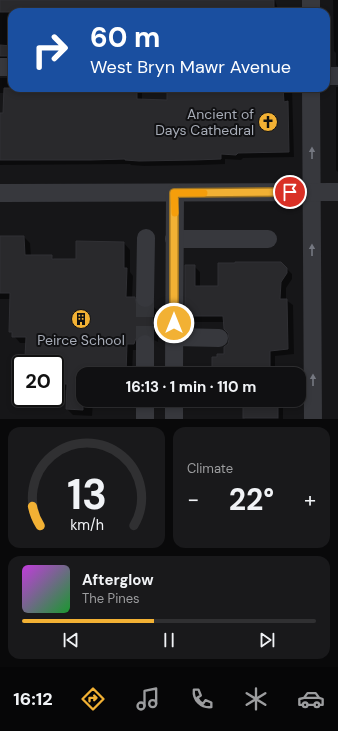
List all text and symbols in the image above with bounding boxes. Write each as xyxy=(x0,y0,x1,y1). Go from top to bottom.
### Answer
text: 60 m xyxy=(90,19,160,56)
icon: right xyxy=(24,24,76,76)
text: West Bryn Mawr Avenue xyxy=(90,55,291,79)
place label: Ancient of Days Cathedral xyxy=(155,105,254,139)
church icon: Ancient of Days Cathedral xyxy=(257,111,279,133)
one-way arrow xyxy=(309,146,315,159)
pin xyxy=(273,175,307,209)
icon: arrive xyxy=(279,181,301,203)
one-way arrow xyxy=(309,243,315,256)
position arrow xyxy=(153,302,195,344)
building icon: Peirce School xyxy=(70,308,92,330)
place label: Peirce School xyxy=(37,331,125,349)
speed limit sign: 20 xyxy=(12,355,64,407)
one-way arrow xyxy=(310,373,316,386)
text: 16:13 · 1 min · 110 m xyxy=(126,377,256,397)
text: Climate xyxy=(187,460,233,477)
text: 13 xyxy=(66,467,107,521)
text: 22° xyxy=(229,480,274,519)
text: − xyxy=(187,485,199,514)
text: + xyxy=(304,485,316,514)
text: km/h xyxy=(70,515,103,533)
text: Afterglow xyxy=(82,570,154,590)
text: The Pines xyxy=(82,590,140,607)
icon: previous xyxy=(60,629,82,651)
icon: pause xyxy=(158,629,180,651)
icon: next xyxy=(256,629,278,651)
icon: directions xyxy=(79,685,107,713)
icon: music xyxy=(134,685,162,713)
icon: phone xyxy=(188,685,216,713)
icon: climate xyxy=(242,685,270,713)
icon: car xyxy=(297,685,325,713)
text: 16:12 xyxy=(13,687,53,711)

